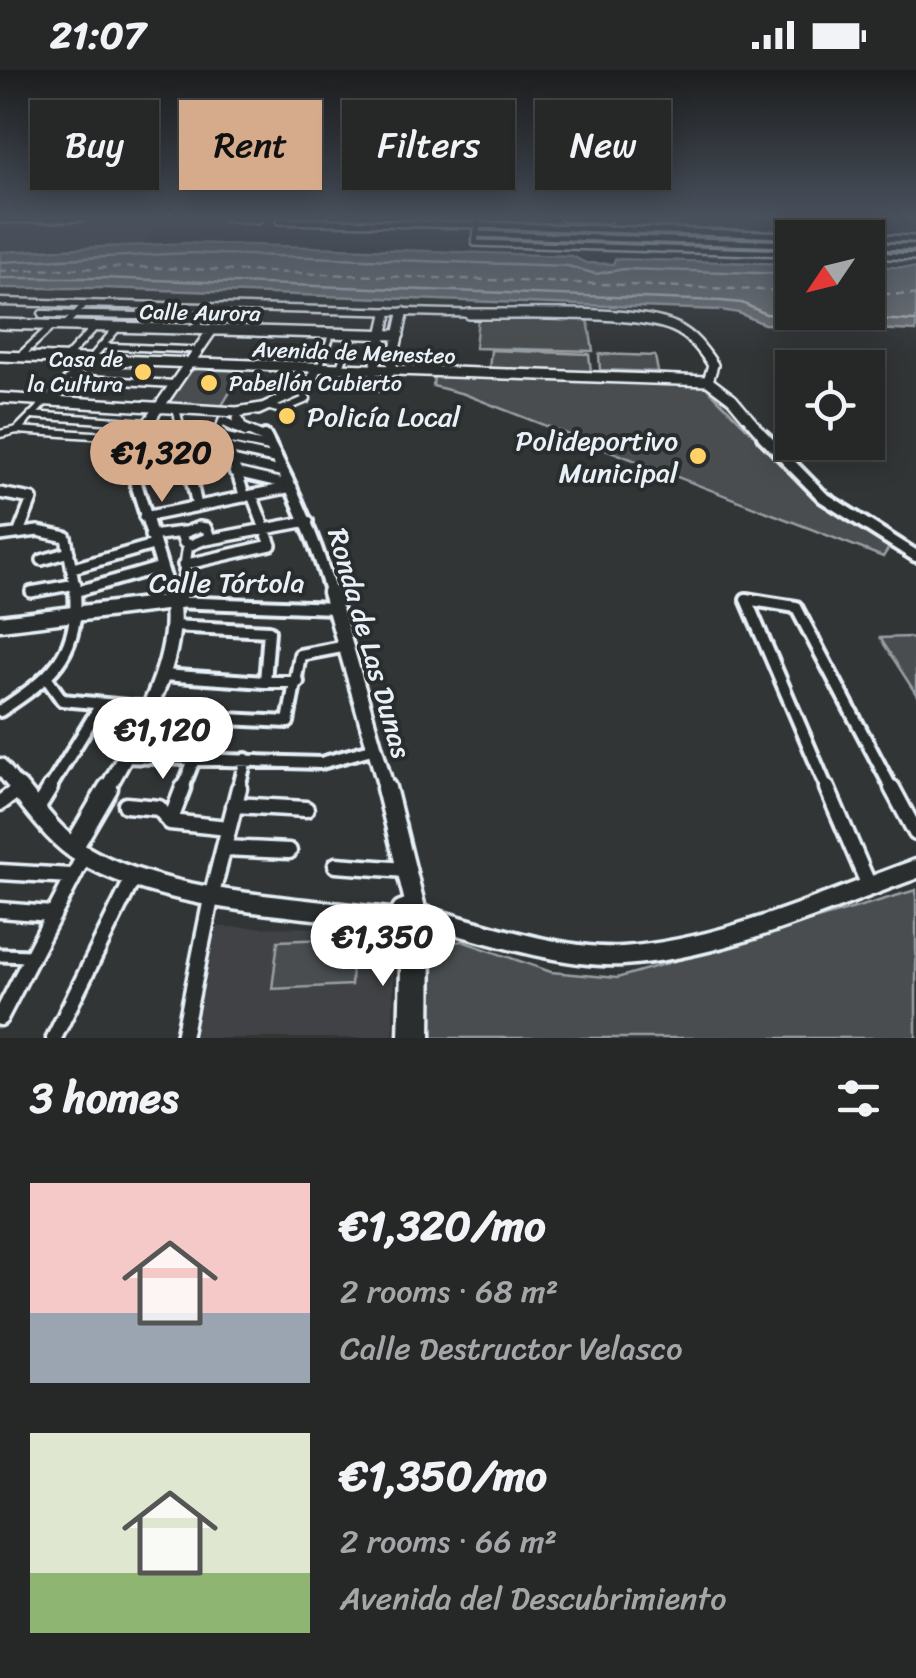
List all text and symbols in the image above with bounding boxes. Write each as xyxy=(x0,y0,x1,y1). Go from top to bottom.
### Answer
text: 21:07 xyxy=(50,2,145,69)
chip: Buy xyxy=(30,100,159,190)
chip: Rent xyxy=(179,100,322,190)
chip: Filters xyxy=(342,100,515,190)
chip: New xyxy=(535,100,671,190)
north arrow xyxy=(775,220,885,330)
map controls xyxy=(775,220,885,460)
street label: Calle Aurora xyxy=(139,292,262,333)
street label: Avenida de Menesteo xyxy=(250,329,456,376)
place label: Casa de la Cultura xyxy=(27,340,123,404)
button: locate xyxy=(775,350,885,460)
marker: Casa de la Cultura xyxy=(132,361,154,383)
place label: Pabellón Cubierto xyxy=(229,364,402,403)
marker: Pabellón Cubierto xyxy=(198,372,220,394)
place label: Policía Local xyxy=(307,392,461,441)
marker: Policía Local xyxy=(276,405,298,427)
place label: Polideportivo Municipal xyxy=(515,416,679,497)
pin: €1,320 xyxy=(81,420,243,505)
text: €1,320 xyxy=(112,424,212,481)
marker: Polideportivo Municipal xyxy=(687,445,709,467)
street label: Ronda de Las Dunas xyxy=(313,522,426,765)
street label: Calle Tórtola xyxy=(149,558,305,607)
pin: €1,120 xyxy=(82,697,244,782)
text: €1,120 xyxy=(115,701,211,758)
pin: €1,350 xyxy=(302,904,464,989)
text: €1,350 xyxy=(333,908,433,965)
text: 3 homes xyxy=(30,1061,178,1135)
icon: filters xyxy=(831,1071,886,1126)
text: €1,320/mo xyxy=(340,1189,545,1263)
icon: home xyxy=(110,1223,230,1343)
text: 2 rooms · 68 m² xyxy=(340,1263,558,1320)
text: Calle Destructor Velasco xyxy=(340,1320,683,1377)
text: €1,350/mo xyxy=(340,1439,547,1513)
icon: home xyxy=(110,1473,230,1593)
text: 2 rooms · 66 m² xyxy=(340,1513,557,1570)
text: Avenida del Descubrimiento xyxy=(340,1570,727,1627)

